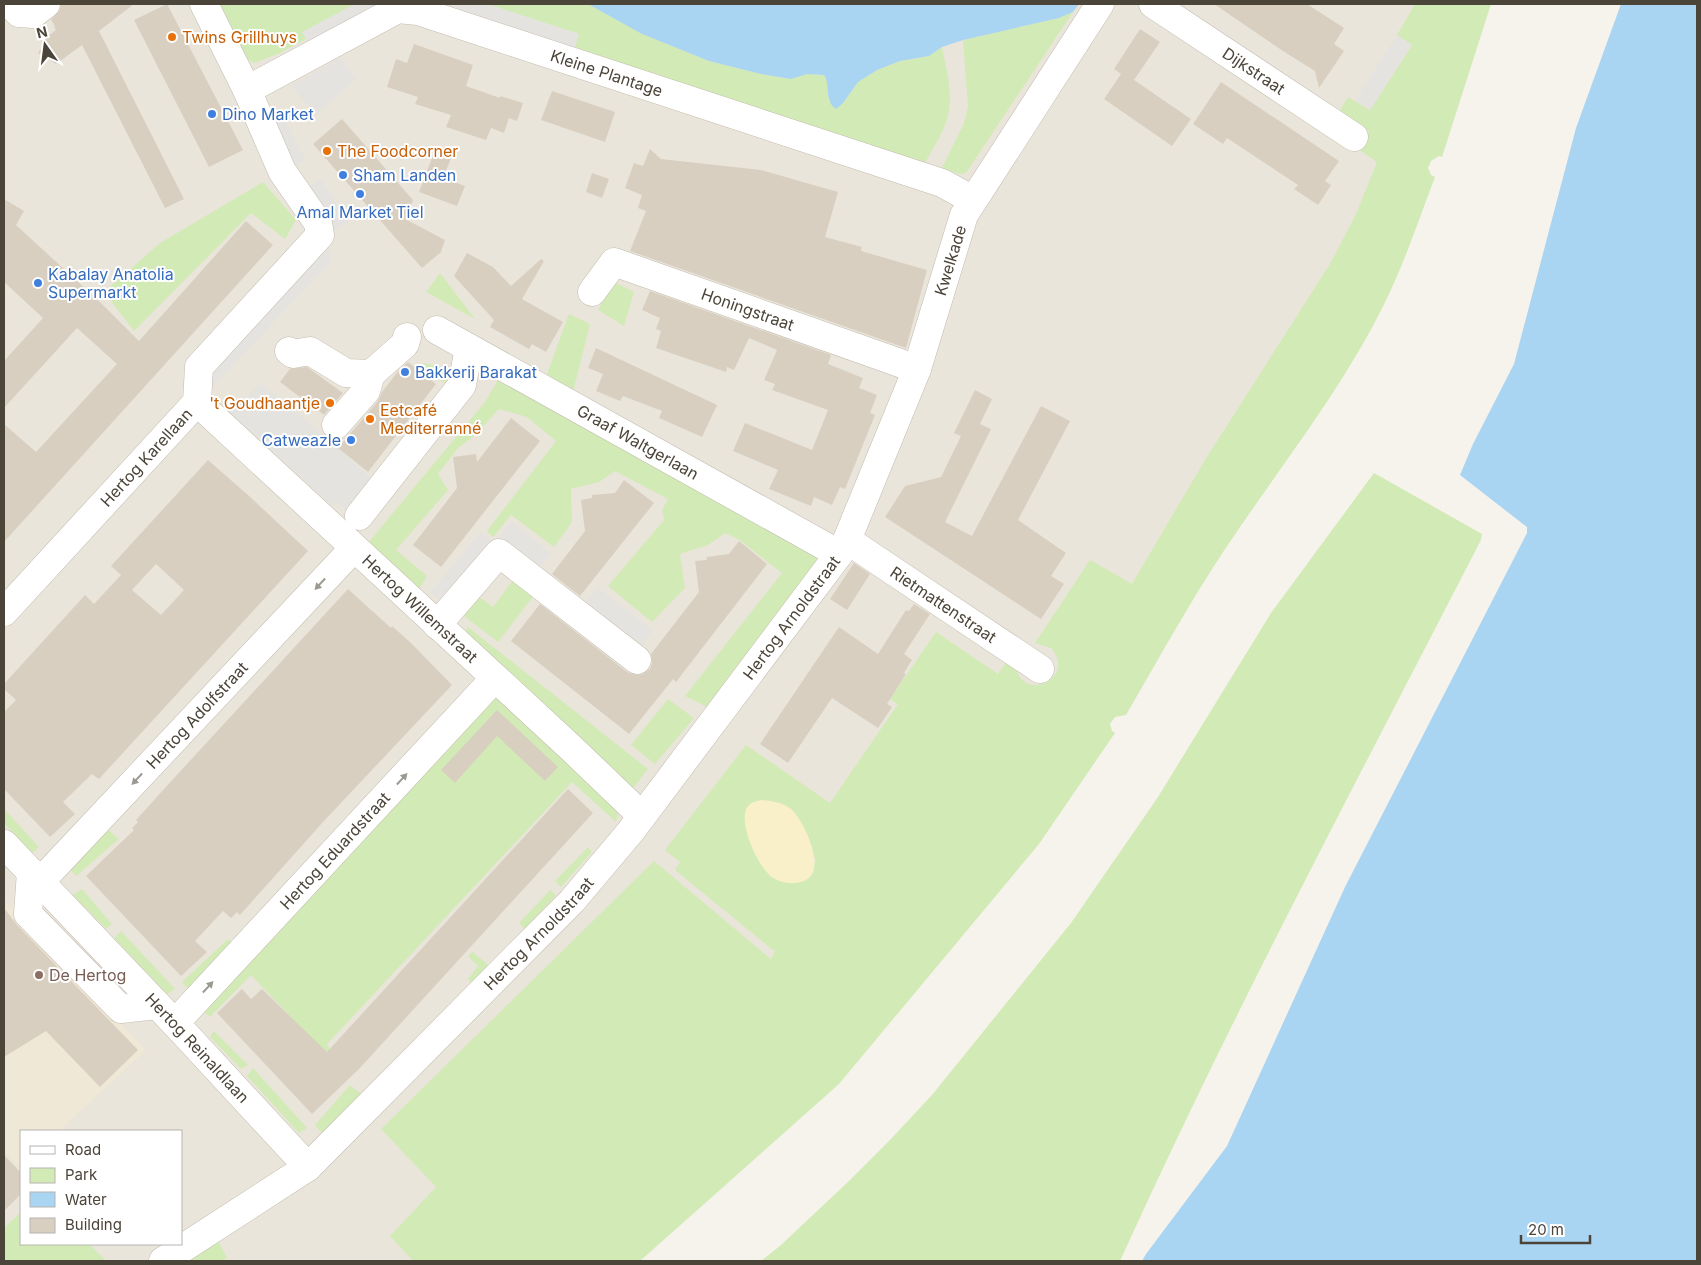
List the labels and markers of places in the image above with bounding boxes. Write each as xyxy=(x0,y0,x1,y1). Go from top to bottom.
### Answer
place label: Twins Grillhuys xyxy=(182,27,297,47)
marker: Twins Grillhuys xyxy=(166,31,178,43)
place label: Dino Market xyxy=(222,104,314,124)
marker: Dino Market xyxy=(206,108,218,120)
place label: The Foodcorner xyxy=(337,141,458,161)
marker: The Foodcorner xyxy=(321,145,333,157)
place label: Sham Landen xyxy=(353,165,456,185)
marker: Sham Landen xyxy=(337,169,349,181)
marker: Amal Market Tiel xyxy=(354,188,366,200)
place label: Amal Market Tiel xyxy=(296,202,424,222)
place label: Kabalay Anatolia Supermarkt xyxy=(48,264,174,302)
marker: Kabalay Anatolia Supermarkt xyxy=(32,277,44,289)
place label: Bakkerij Barakat xyxy=(415,362,537,382)
marker: Bakkerij Barakat xyxy=(399,366,411,378)
place label: 't Goudhaantje xyxy=(209,393,320,413)
marker: 't Goudhaantje xyxy=(324,397,336,409)
place label: Eetcafé Mediterranné xyxy=(380,400,481,438)
marker: Eetcafé Mediterranné xyxy=(364,413,376,425)
place label: Catweazle xyxy=(262,430,341,450)
marker: Catweazle xyxy=(345,434,357,446)
place label: De Hertog xyxy=(49,965,126,985)
marker: De Hertog xyxy=(33,969,45,981)

